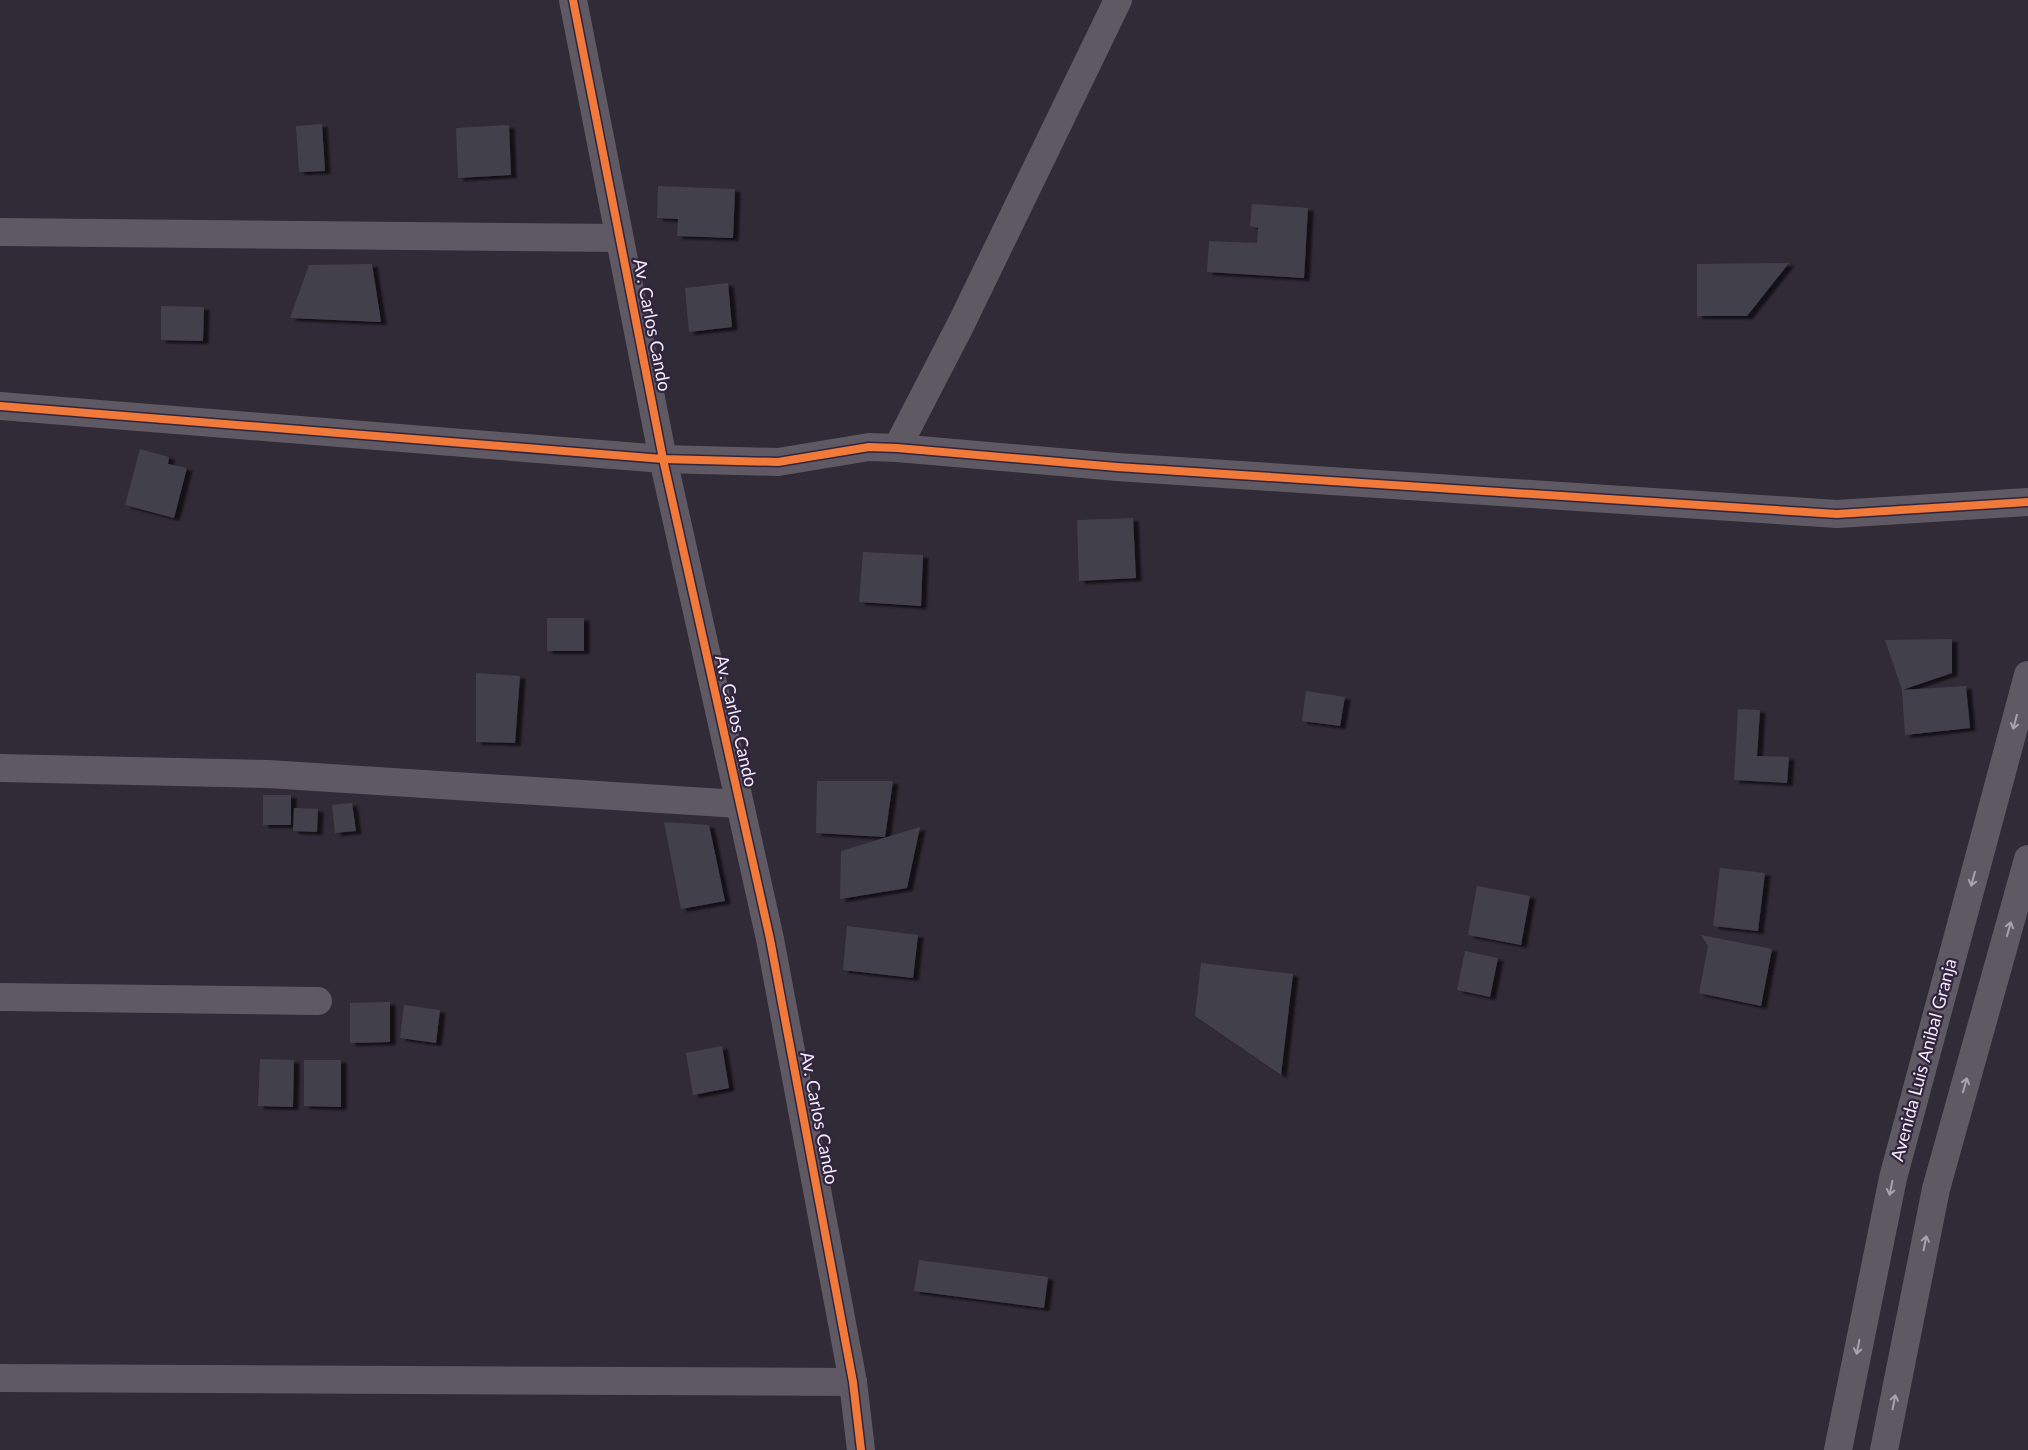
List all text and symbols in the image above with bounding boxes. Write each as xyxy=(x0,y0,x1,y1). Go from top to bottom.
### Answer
street label: Av. Carlos Cando xyxy=(629,257,677,393)
street label: Av. Carlos Cando xyxy=(711,653,763,789)
one-way arrow xyxy=(2010,713,2020,729)
one-way arrow xyxy=(1968,870,1977,886)
one-way arrow xyxy=(2004,921,2014,937)
street label: Avenida Luis Anibal Granja xyxy=(1885,956,1961,1164)
street label: Av. Carlos Cando xyxy=(796,1050,844,1186)
one-way arrow xyxy=(1961,1078,1970,1094)
one-way arrow xyxy=(1886,1180,1895,1196)
one-way arrow xyxy=(1921,1235,1931,1251)
one-way arrow xyxy=(1853,1339,1863,1355)
one-way arrow xyxy=(1890,1395,1899,1411)

